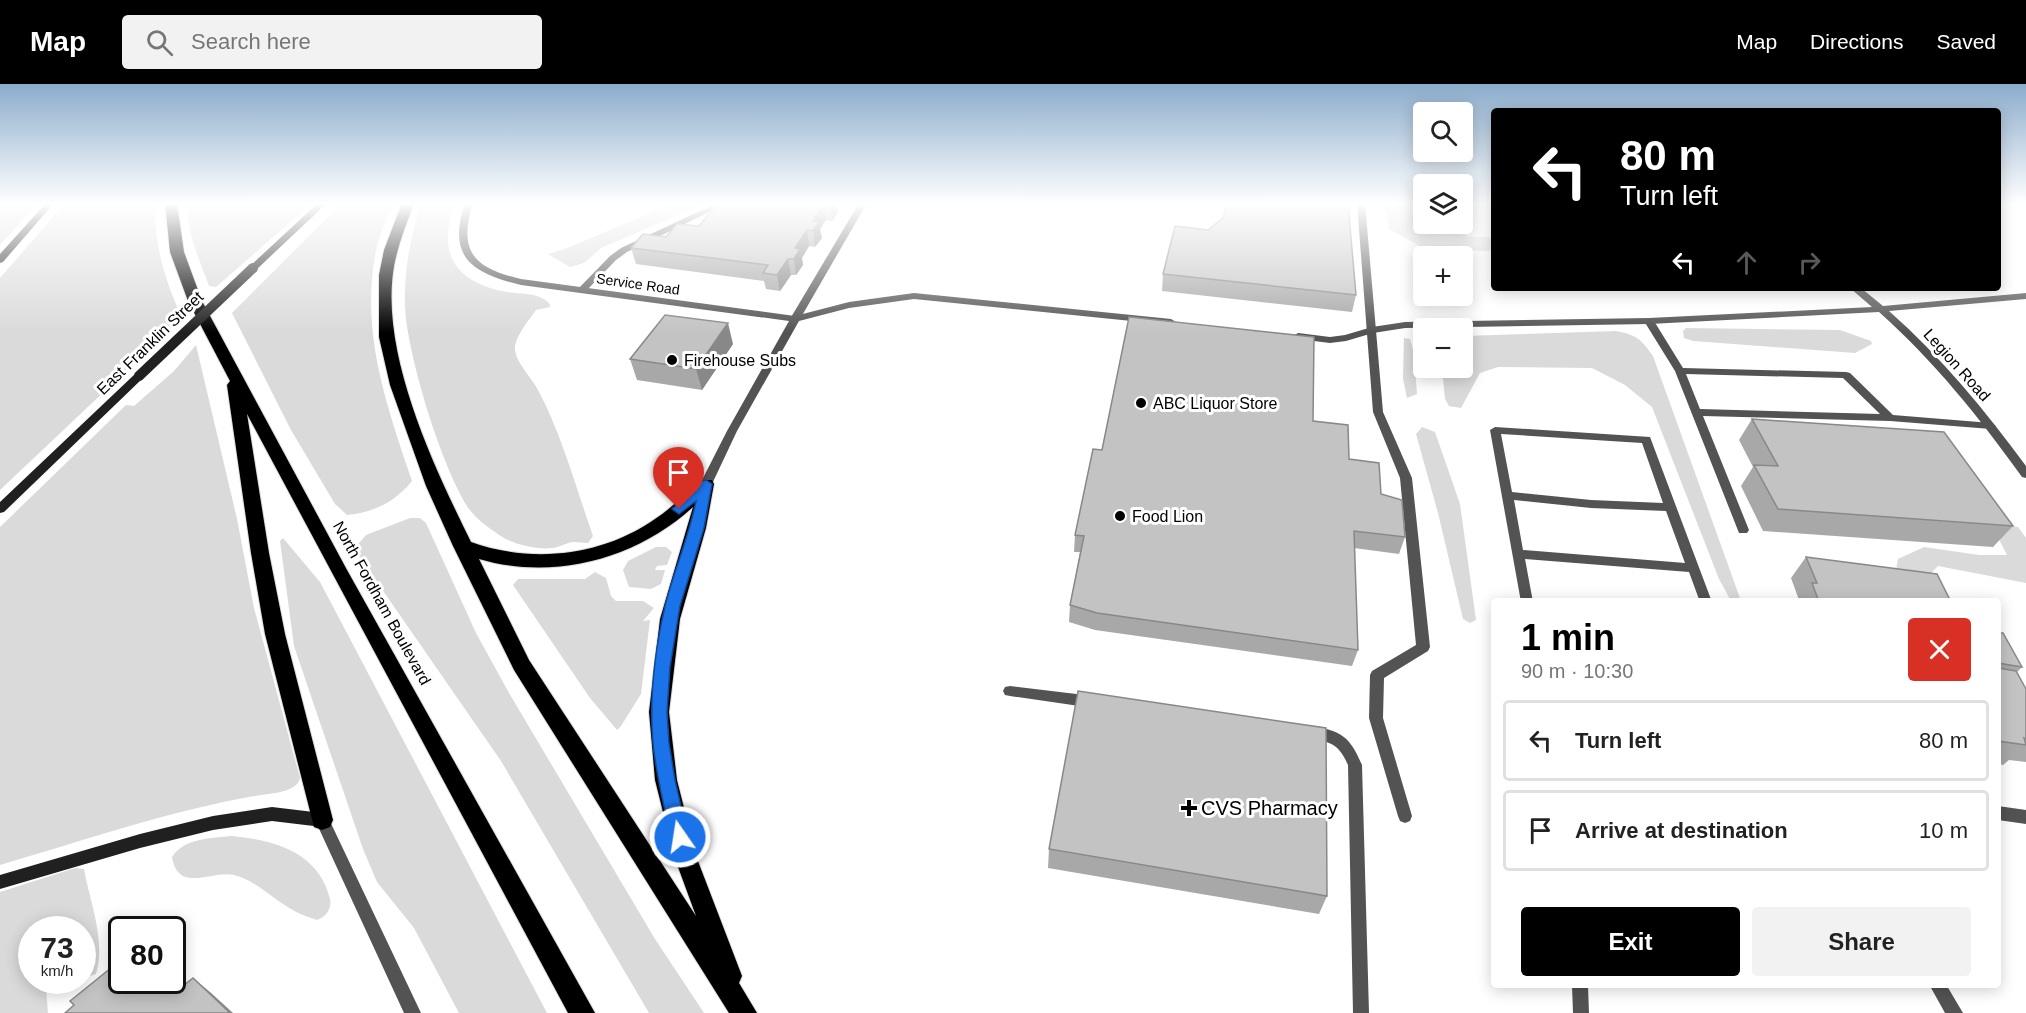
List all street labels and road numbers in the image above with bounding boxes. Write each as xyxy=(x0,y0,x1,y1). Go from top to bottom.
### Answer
street label: Service Road xyxy=(595,270,681,298)
street label: East Franklin Street xyxy=(94,288,207,398)
street label: Legion Road xyxy=(1920,326,1994,404)
street label: North Fordham Boulevard xyxy=(330,518,434,688)

